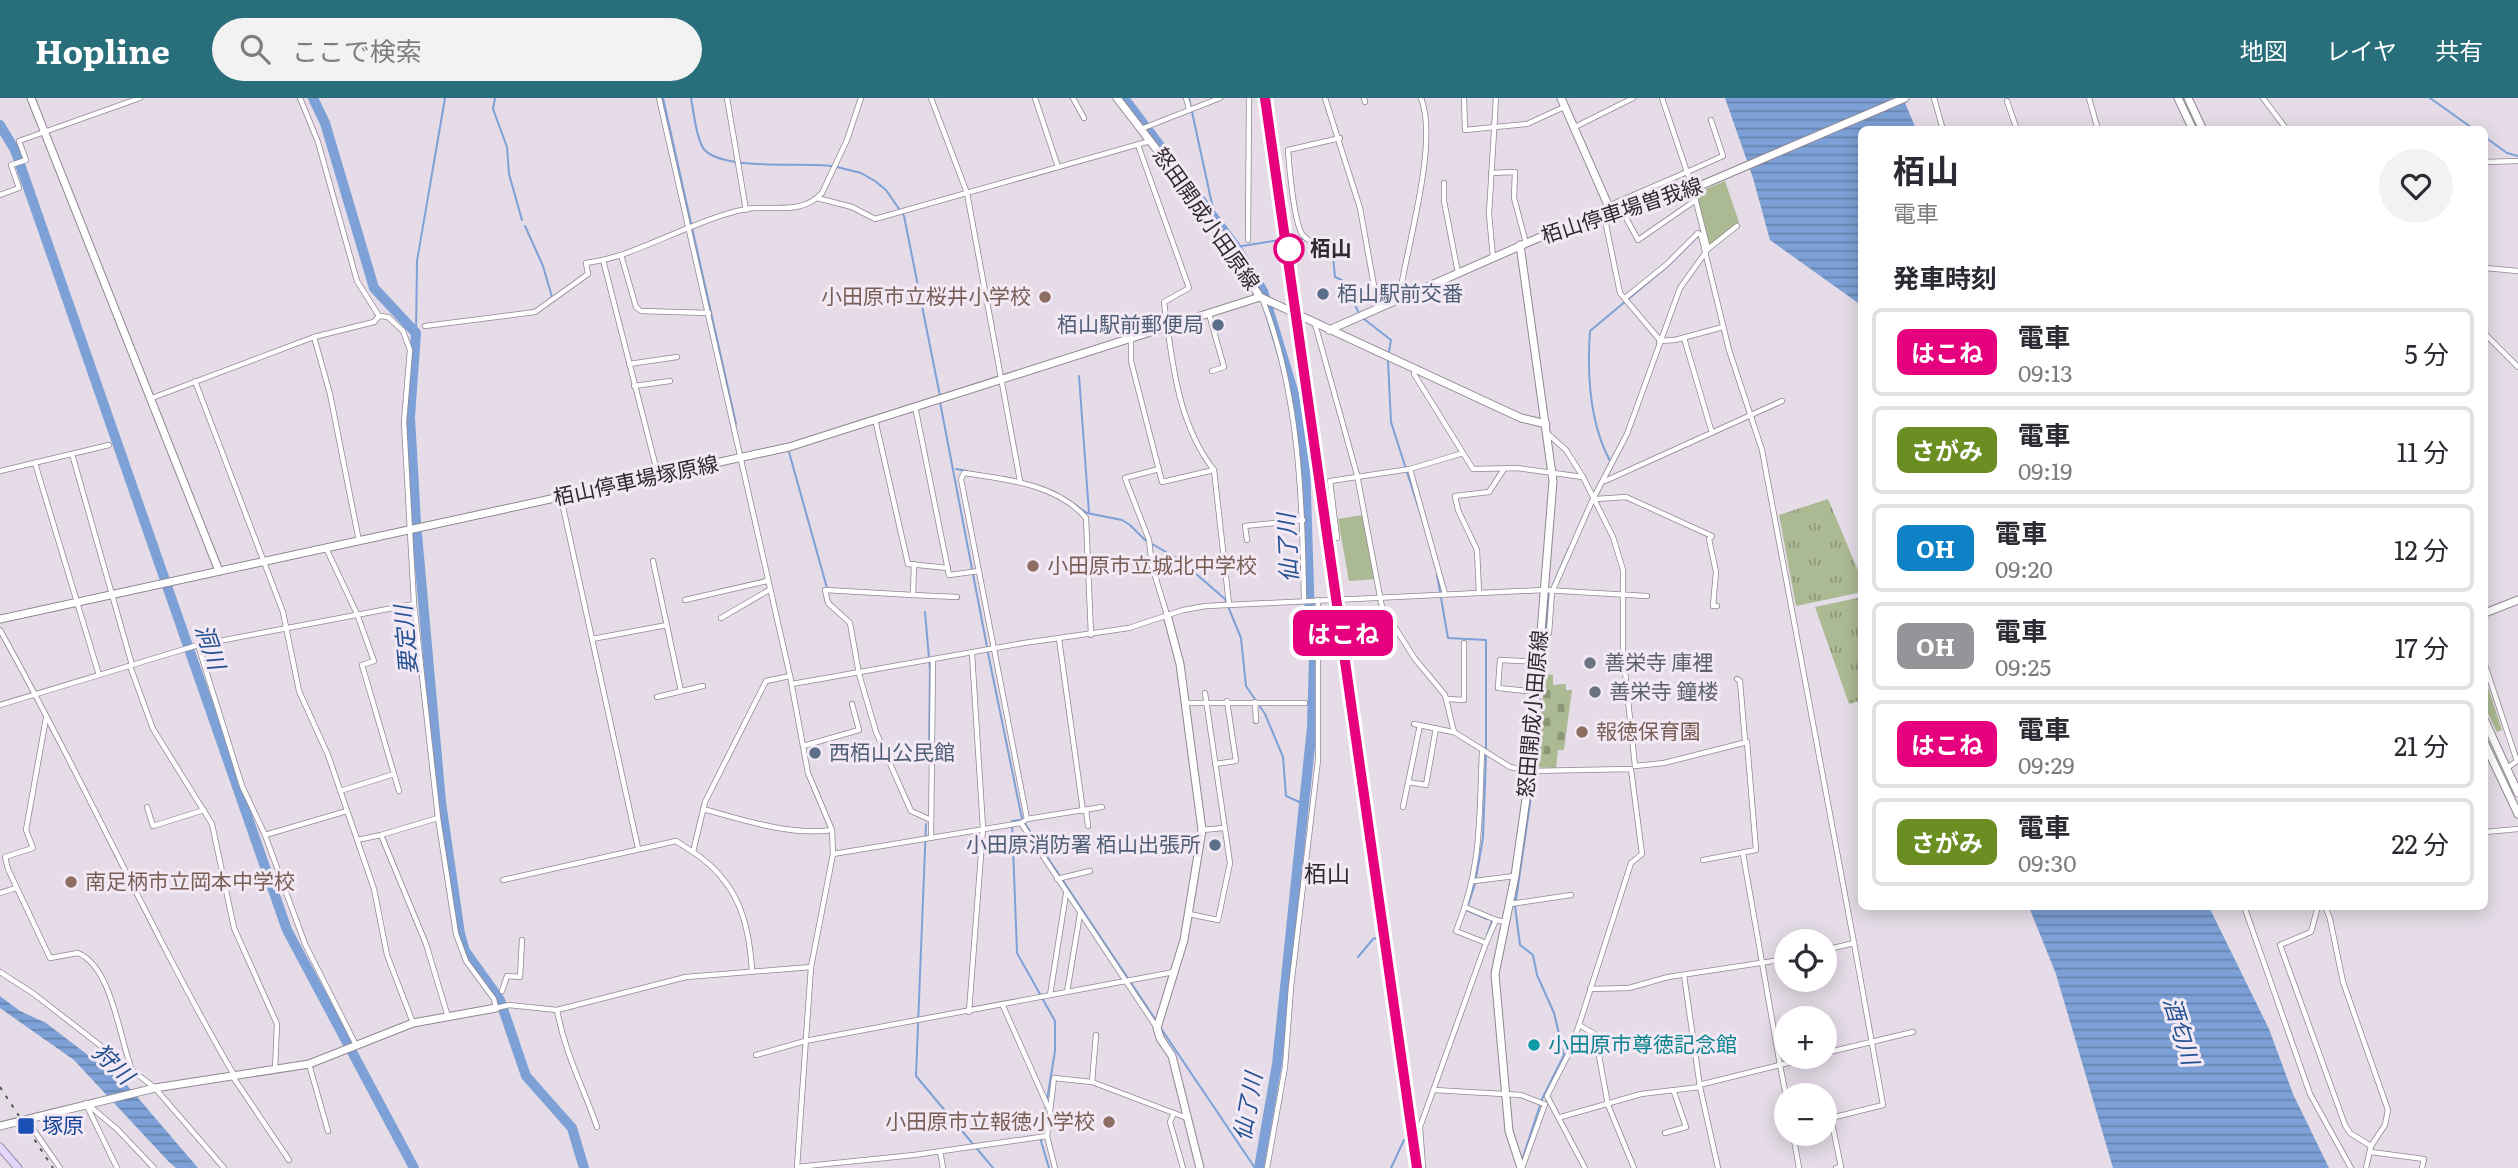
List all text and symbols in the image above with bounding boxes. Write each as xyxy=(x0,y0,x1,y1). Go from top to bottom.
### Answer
search box xyxy=(212,18,702,81)
text: Hopline xyxy=(35,25,170,74)
icon: search xyxy=(236,30,274,68)
text: ここで検索 xyxy=(292,30,422,69)
text: 地図 xyxy=(2240,32,2288,67)
text: レイヤ xyxy=(2326,32,2397,67)
text: 共有 xyxy=(2435,32,2483,67)
street label: 怒田開成小田原線 xyxy=(1147,140,1269,295)
text: 栢山 xyxy=(1893,144,1959,193)
button: heart xyxy=(2379,149,2453,223)
street label: 栢山停車場曽我線 xyxy=(1537,168,1706,249)
text: 電車 xyxy=(1893,195,1939,229)
place label: 栢山 xyxy=(1310,231,1352,262)
marker: 栢山 xyxy=(1274,234,1304,264)
text: 発車時刻 xyxy=(1893,257,1997,296)
place label: 栢山駅前交番 xyxy=(1337,276,1463,307)
place label: 小田原市立桜井小学校 xyxy=(821,279,1031,310)
marker: 栢山駅前交番 xyxy=(1315,286,1331,302)
marker: 小田原市立桜井小学校 xyxy=(1037,289,1053,305)
place label: 栢山駅前郵便局 xyxy=(1057,307,1204,338)
text: 電車 xyxy=(2018,316,2070,355)
marker: 栢山駅前郵便局 xyxy=(1210,317,1226,333)
text: 5 分 xyxy=(2405,333,2449,372)
text: はこね xyxy=(1911,334,1983,369)
text: 09:13 xyxy=(2018,355,2073,389)
text: 電車 xyxy=(2018,414,2070,453)
text: 11 分 xyxy=(2397,431,2449,470)
text: さがみ xyxy=(1911,432,1983,467)
street label: 栢山停車場塚原線 xyxy=(550,446,721,511)
text: 09:19 xyxy=(2018,453,2072,487)
water label: 仙了川 xyxy=(1267,510,1305,583)
text: 電車 xyxy=(1995,512,2047,551)
text: 12 分 xyxy=(2394,529,2449,568)
text: OH xyxy=(1916,530,1955,565)
place label: 小田原市立城北中学校 xyxy=(1047,548,1257,579)
text: 09:20 xyxy=(1995,551,2053,585)
marker: 小田原市立城北中学校 xyxy=(1025,558,1041,574)
water label: 要定川 xyxy=(384,601,424,676)
line badge: はこね xyxy=(1303,610,1383,656)
text: 電車 xyxy=(1995,610,2047,649)
text: はこね xyxy=(1307,615,1379,650)
water label: 洞川 xyxy=(188,619,236,676)
text: 17 分 xyxy=(2395,627,2449,666)
text: OH xyxy=(1916,628,1955,663)
street label: 怒田開成小田原線 xyxy=(1508,629,1553,799)
place label: 善栄寺 庫裡 xyxy=(1604,645,1713,676)
text: 09:25 xyxy=(1995,649,2051,683)
marker: 善栄寺 庫裡 xyxy=(1582,655,1598,671)
place label: 善栄寺 鐘楼 xyxy=(1609,674,1718,705)
marker: 善栄寺 鐘楼 xyxy=(1587,684,1603,700)
text: 電車 xyxy=(2018,708,2070,747)
place label: 報徳保育園 xyxy=(1596,714,1701,745)
marker: 報徳保育園 xyxy=(1574,724,1590,740)
text: 21 分 xyxy=(2394,725,2449,764)
text: はこね xyxy=(1911,726,1983,761)
place label: 西栢山公民館 xyxy=(829,735,955,766)
marker: 西栢山公民館 xyxy=(807,745,823,761)
text: 09:29 xyxy=(2018,747,2074,781)
text: 電車 xyxy=(2018,806,2070,845)
text: 22 分 xyxy=(2391,823,2449,862)
text: さがみ xyxy=(1911,824,1983,859)
place label: 小田原消防署 栢山出張所 xyxy=(966,827,1201,858)
marker: 小田原消防署 栢山出張所 xyxy=(1207,837,1223,853)
text: 09:30 xyxy=(2018,845,2077,879)
district label: 栢山 xyxy=(1304,855,1350,889)
place label: 南足柄市立岡本中学校 xyxy=(85,864,295,895)
marker: 南足柄市立岡本中学校 xyxy=(63,874,79,890)
map controls xyxy=(1774,929,1837,1146)
button: locate xyxy=(1774,929,1837,992)
water label: 酒匂川 xyxy=(2157,992,2210,1071)
button: + xyxy=(1774,1006,1837,1069)
place label: 小田原市尊徳記念館 xyxy=(1548,1027,1737,1058)
water label: 狩川 xyxy=(86,1034,145,1093)
marker: 小田原市尊徳記念館 xyxy=(1526,1037,1542,1053)
water label: 仙了川 xyxy=(1223,1067,1269,1144)
button: − xyxy=(1774,1083,1837,1146)
place label: 小田原市立報徳小学校 xyxy=(885,1104,1095,1135)
place label: 塚原 xyxy=(42,1108,84,1139)
marker: 小田原市立報徳小学校 xyxy=(1101,1114,1117,1130)
marker: 塚原 xyxy=(16,1116,36,1136)

